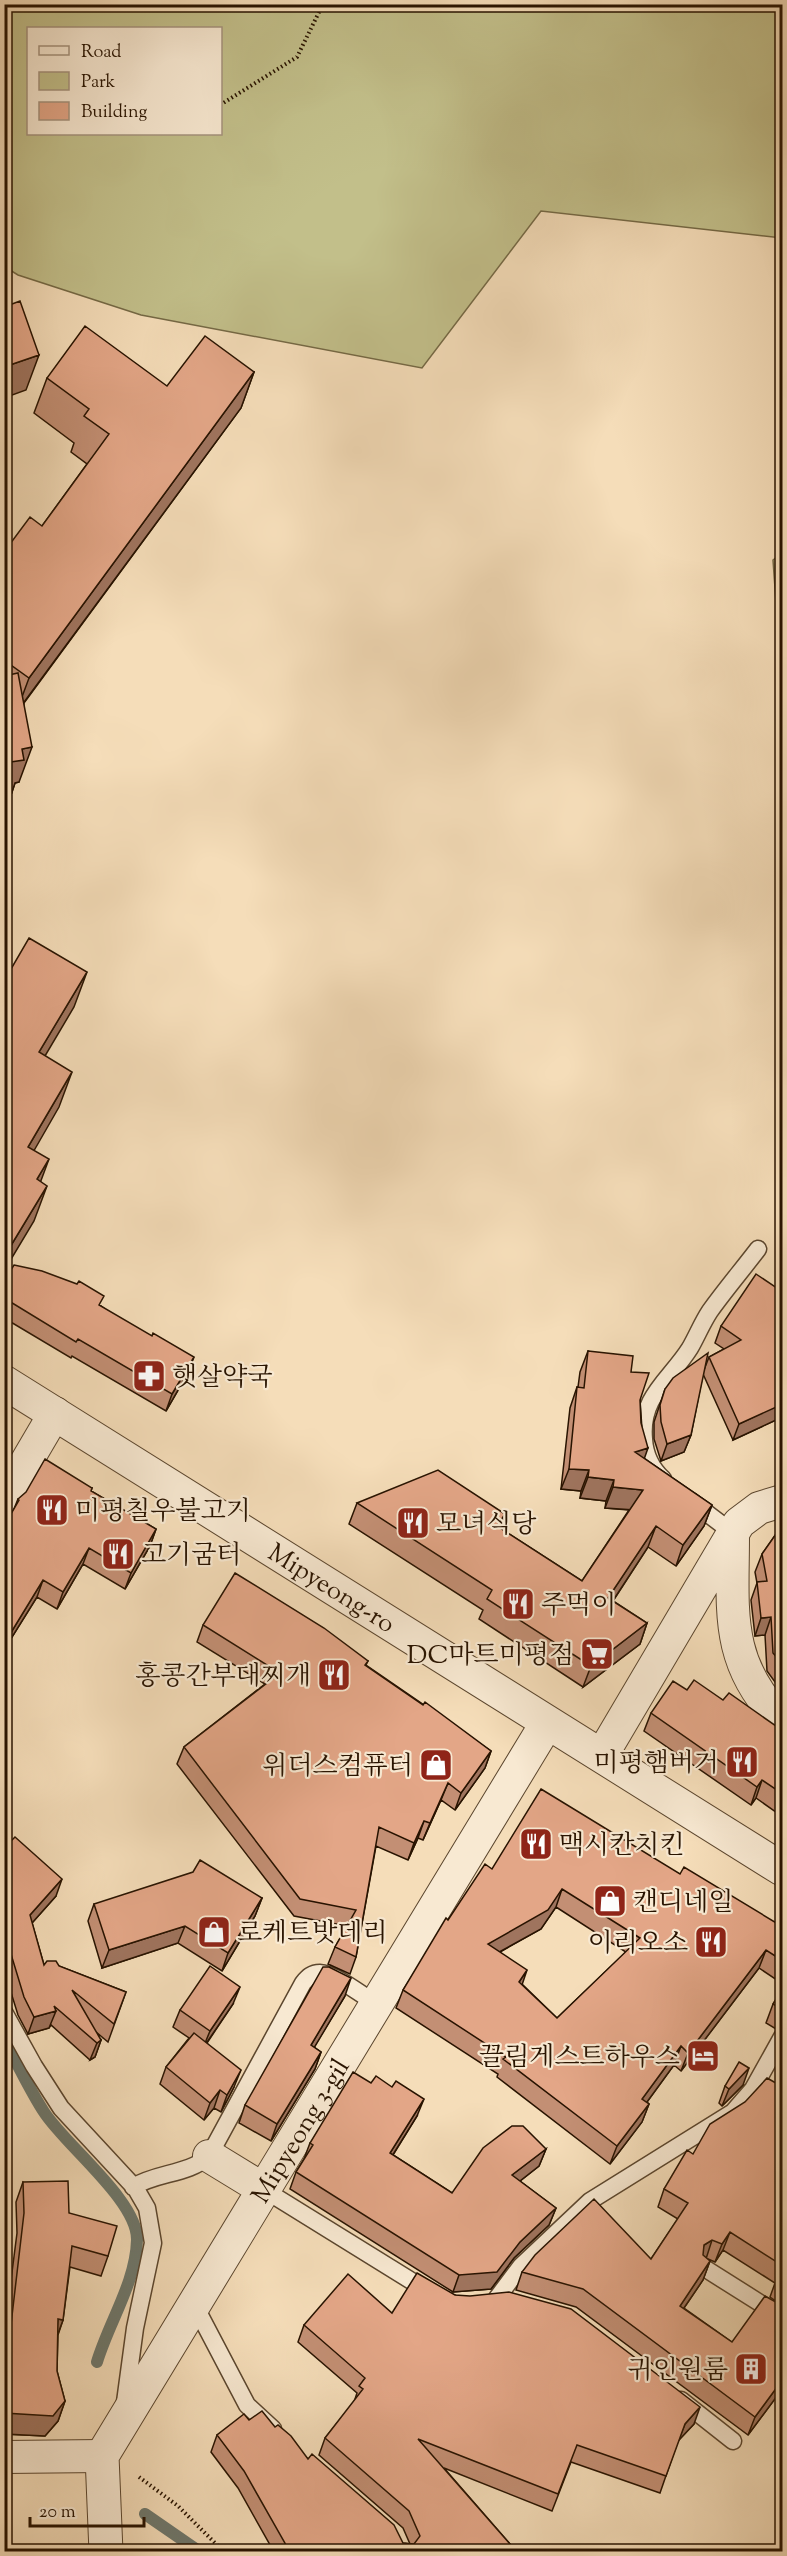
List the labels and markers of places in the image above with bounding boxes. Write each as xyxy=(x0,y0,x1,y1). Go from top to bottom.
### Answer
pharmacy icon: 햇살약국 xyxy=(131,1358,167,1394)
place label: 햇살약국 xyxy=(172,1360,272,1397)
restaurant icon: 미평칠우불고기 xyxy=(34,1492,70,1528)
place label: 미평칠우불고기 xyxy=(75,1494,251,1531)
restaurant icon: 모녀식당 xyxy=(395,1505,431,1541)
place label: 모녀식당 xyxy=(436,1507,536,1544)
restaurant icon: 고기굼터 xyxy=(100,1536,136,1572)
place label: 고기굼터 xyxy=(141,1538,241,1575)
restaurant icon: 주먹이 xyxy=(500,1586,536,1622)
place label: 주먹이 xyxy=(541,1588,616,1625)
supermarket icon: DC마트미평점 xyxy=(579,1636,615,1672)
place label: DC마트미평점 xyxy=(407,1638,574,1675)
restaurant icon: 홍콩간부대찌개 xyxy=(316,1657,352,1693)
place label: 홍콩간부대찌개 xyxy=(135,1659,311,1696)
restaurant icon: 미평햄버거 xyxy=(724,1744,760,1780)
place label: 미평햄버거 xyxy=(593,1746,719,1783)
shop icon: 위더스컴퓨터 xyxy=(418,1747,454,1783)
place label: 위더스컴퓨터 xyxy=(262,1749,413,1786)
restaurant icon: 맥시칸치킨 xyxy=(518,1826,554,1862)
place label: 맥시칸치킨 xyxy=(559,1828,685,1865)
shop icon: 캔디네일 xyxy=(592,1883,628,1919)
place label: 캔디네일 xyxy=(633,1885,733,1922)
shop icon: 로케트밧데리 xyxy=(196,1914,232,1950)
place label: 로케트밧데리 xyxy=(237,1916,388,1953)
restaurant icon: 이리오소 xyxy=(693,1924,729,1960)
place label: 이리오소 xyxy=(588,1926,688,1963)
hotel icon: 끌림게스트하우스 xyxy=(685,2038,721,2074)
place label: 끌림게스트하우스 xyxy=(479,2040,680,2077)
building icon: 귀인원룸 xyxy=(733,2351,769,2387)
place label: 귀인원룸 xyxy=(628,2353,728,2390)

